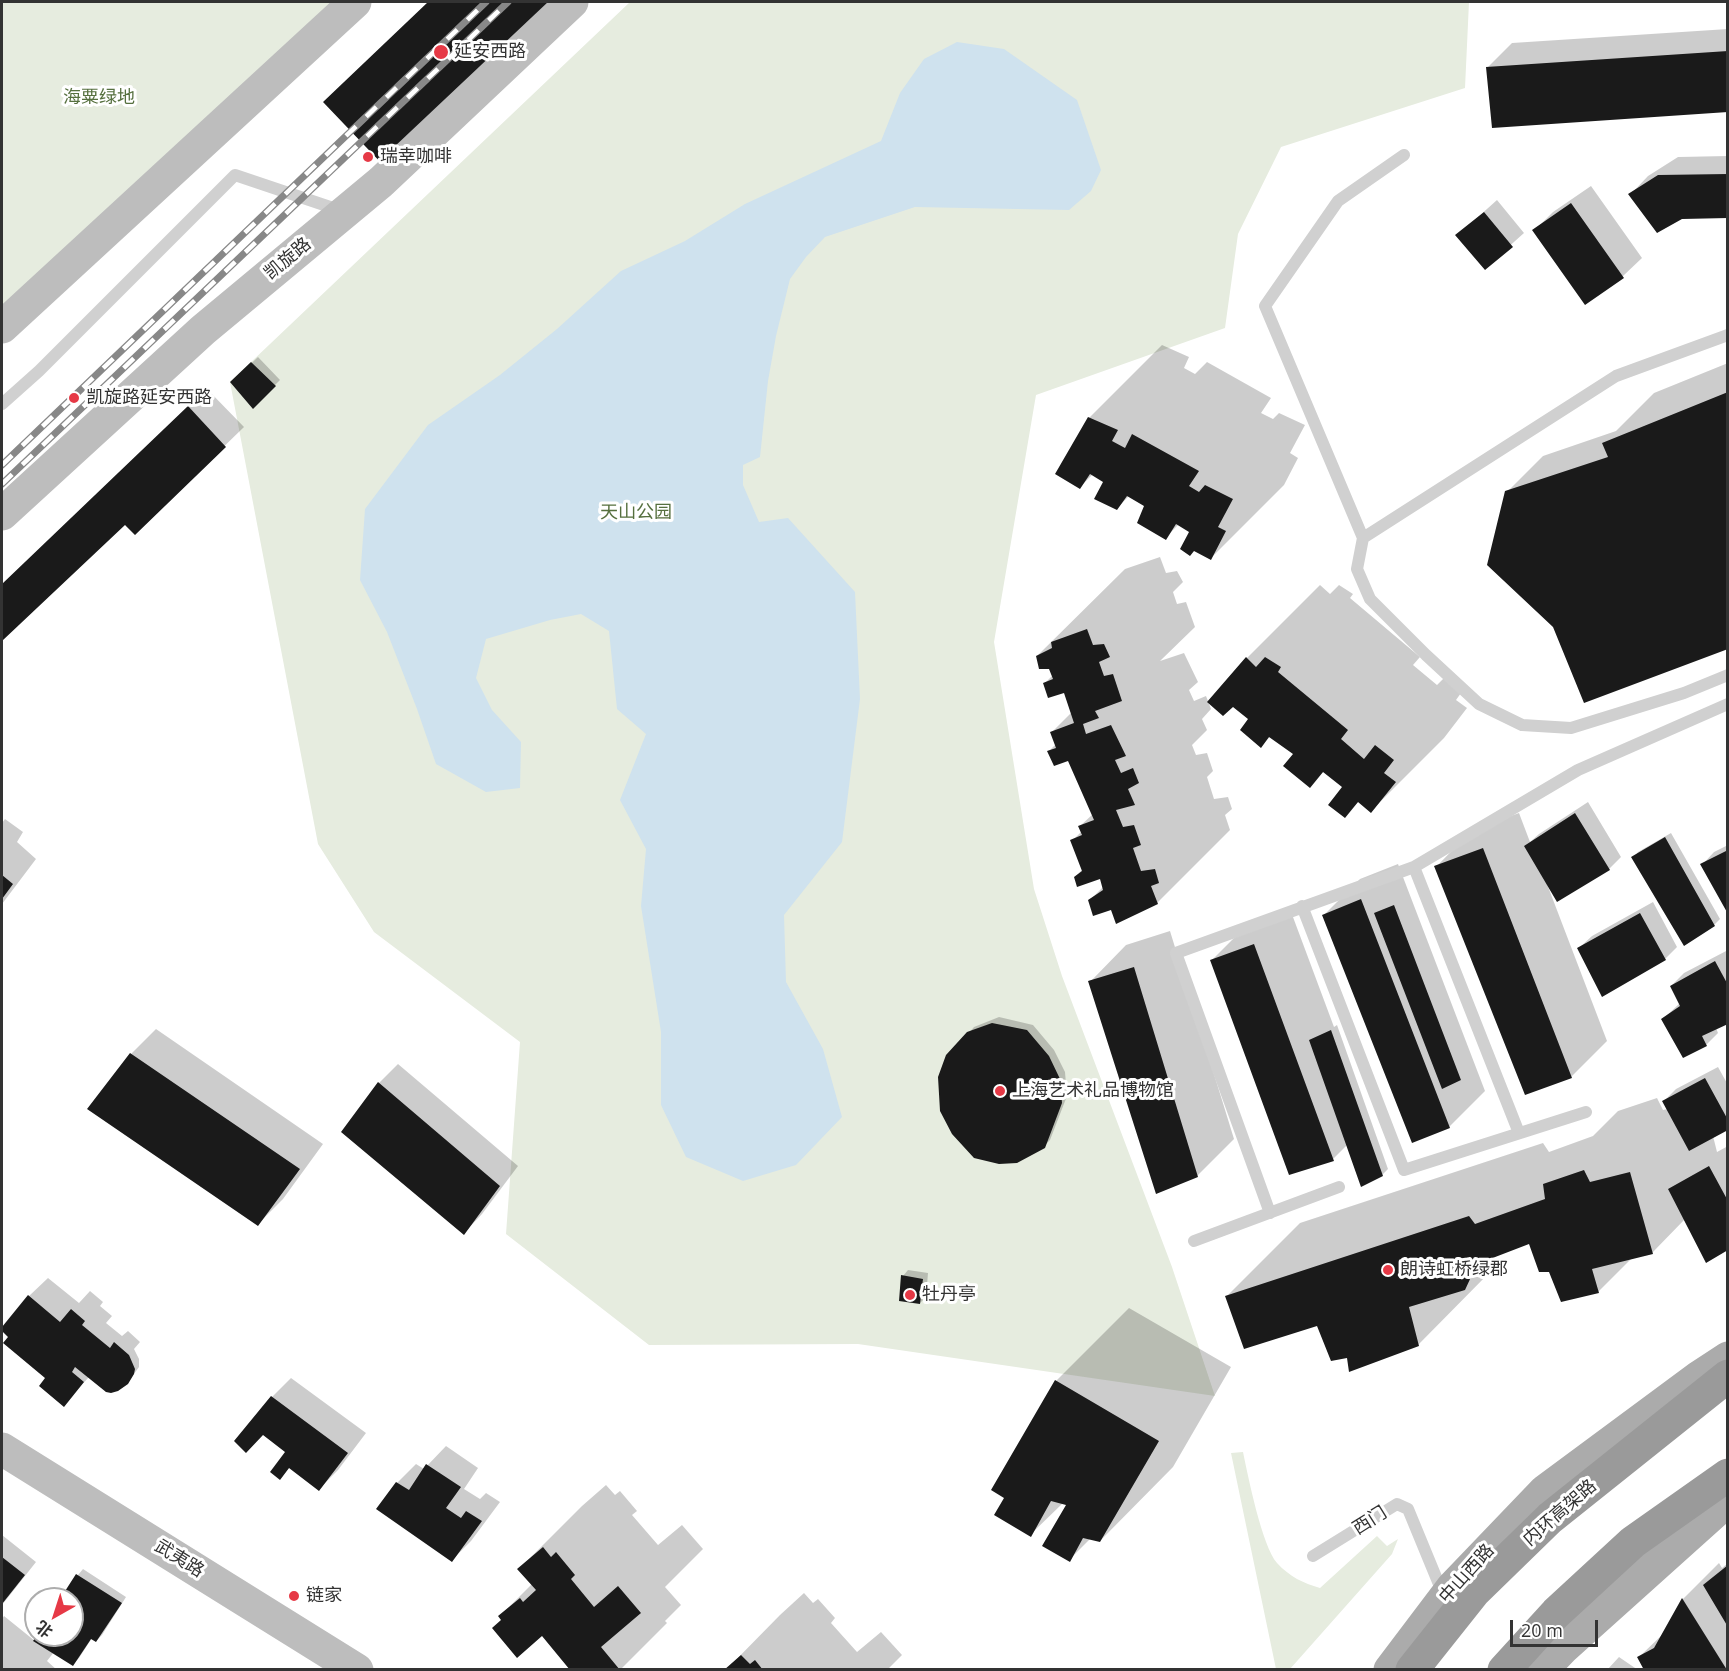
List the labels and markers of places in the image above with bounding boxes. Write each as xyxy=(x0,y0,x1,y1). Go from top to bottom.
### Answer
place label: 延安西路 xyxy=(454,41,526,63)
marker: 延安西路 xyxy=(432,43,450,61)
place label: 瑞幸咖啡 xyxy=(380,146,452,168)
marker: 瑞幸咖啡 xyxy=(361,150,375,164)
place label: 凯旋路延安西路 xyxy=(86,387,212,409)
marker: 凯旋路延安西路 xyxy=(67,391,81,405)
place label: 上海艺术礼品博物馆 xyxy=(1012,1080,1174,1102)
marker: 上海艺术礼品博物馆 xyxy=(993,1084,1007,1098)
place label: 朗诗虹桥绿郡 xyxy=(1400,1259,1508,1281)
marker: 朗诗虹桥绿郡 xyxy=(1381,1263,1395,1277)
place label: 牡丹亭 xyxy=(922,1284,976,1306)
marker: 牡丹亭 xyxy=(903,1288,917,1302)
place label: 链家 xyxy=(306,1585,342,1607)
marker: 链家 xyxy=(287,1589,301,1603)

